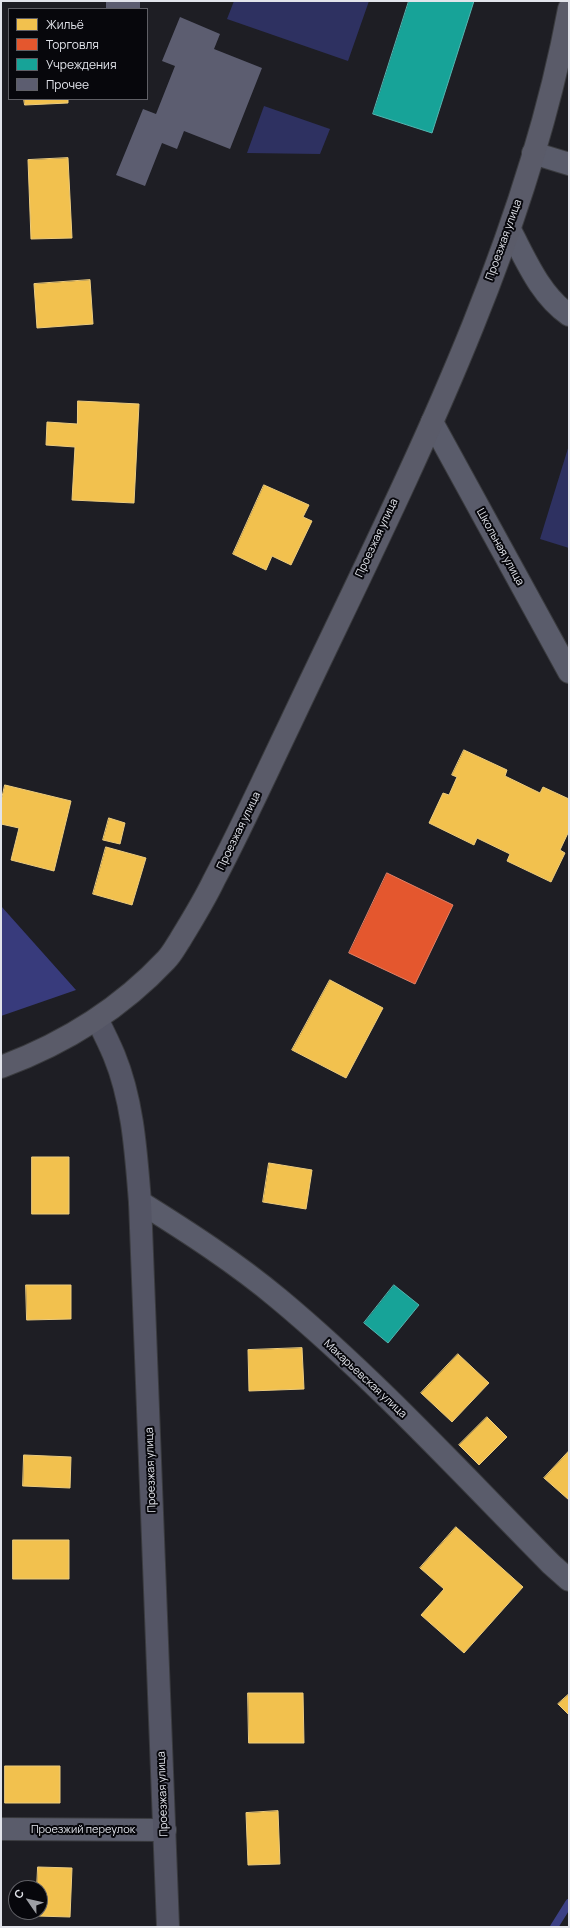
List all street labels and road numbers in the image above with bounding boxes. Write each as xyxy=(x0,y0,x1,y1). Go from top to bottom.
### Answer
street label: Проезжая улица xyxy=(483,198,525,282)
street label: Проезжая улица xyxy=(353,497,401,579)
street label: Школьная улица xyxy=(473,506,527,588)
street label: Проезжая улица xyxy=(214,790,264,872)
street label: Макарьевская улица xyxy=(321,1337,409,1421)
street label: Проезжая улица xyxy=(143,1427,159,1513)
street label: Проезжая улица xyxy=(155,1751,171,1837)
street label: Проезжий переулок xyxy=(31,1823,135,1837)

